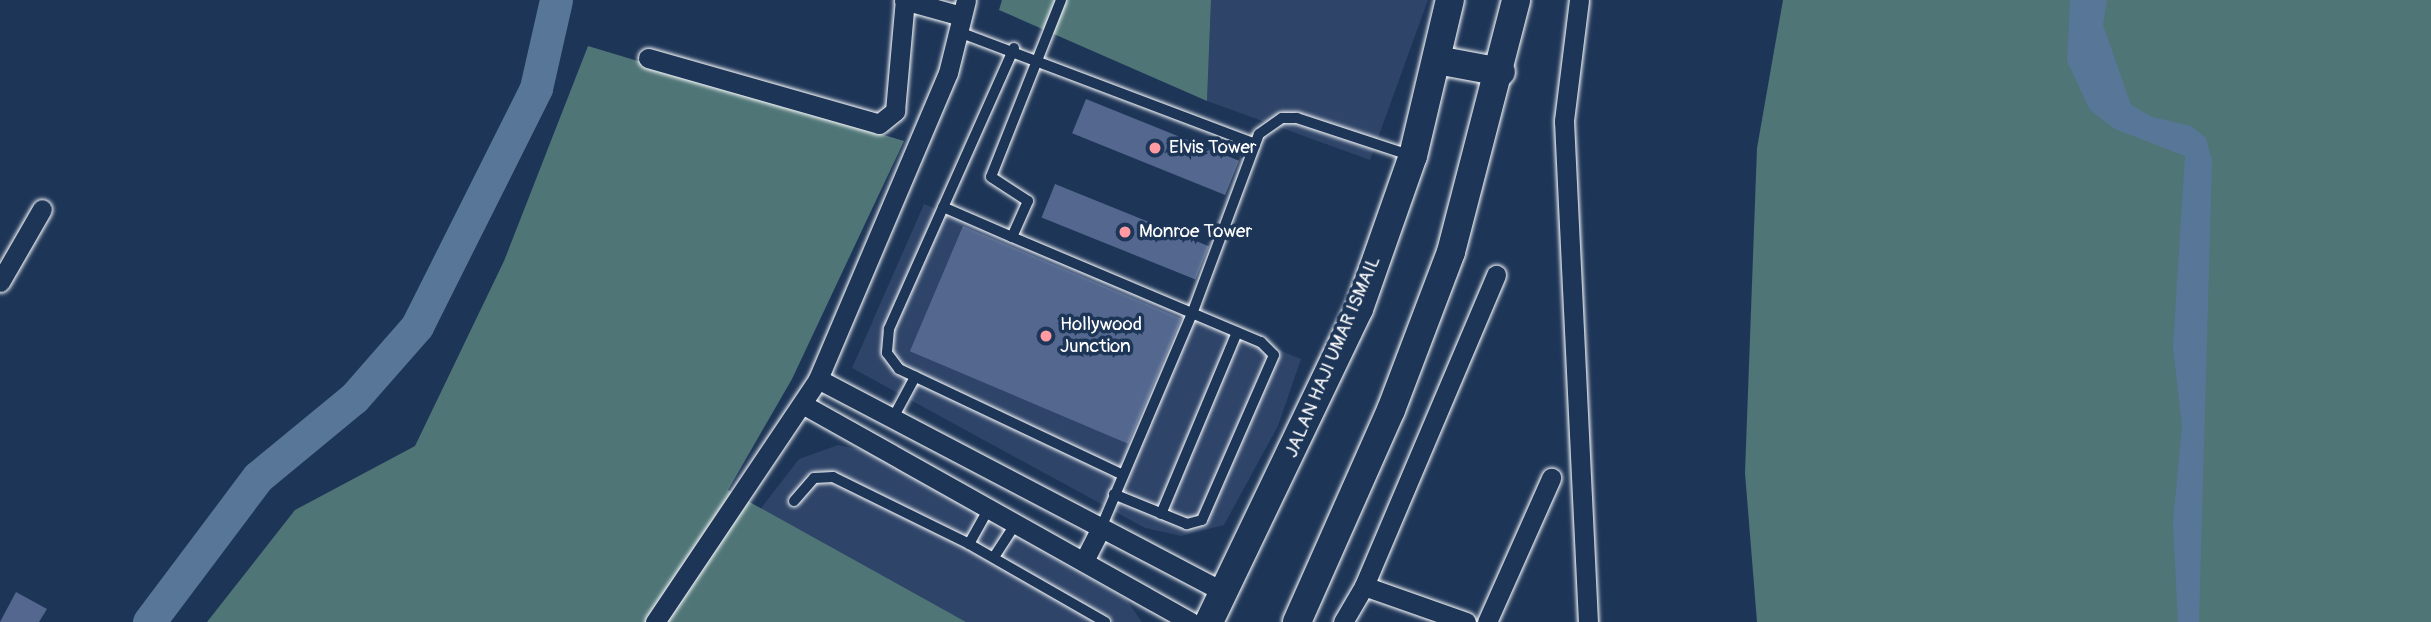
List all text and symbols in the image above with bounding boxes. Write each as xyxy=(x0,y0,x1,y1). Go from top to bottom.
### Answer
place label: Elvis Tower xyxy=(1169,137,1257,159)
marker: Elvis Tower xyxy=(1147,140,1163,156)
place label: Monroe Tower xyxy=(1139,221,1252,243)
marker: Monroe Tower xyxy=(1117,224,1133,240)
street label: JALAN HAJI UMAR ISMAIL xyxy=(1280,253,1386,461)
place label: Hollywood Junction xyxy=(1060,314,1142,358)
marker: Hollywood Junction xyxy=(1038,328,1054,344)

